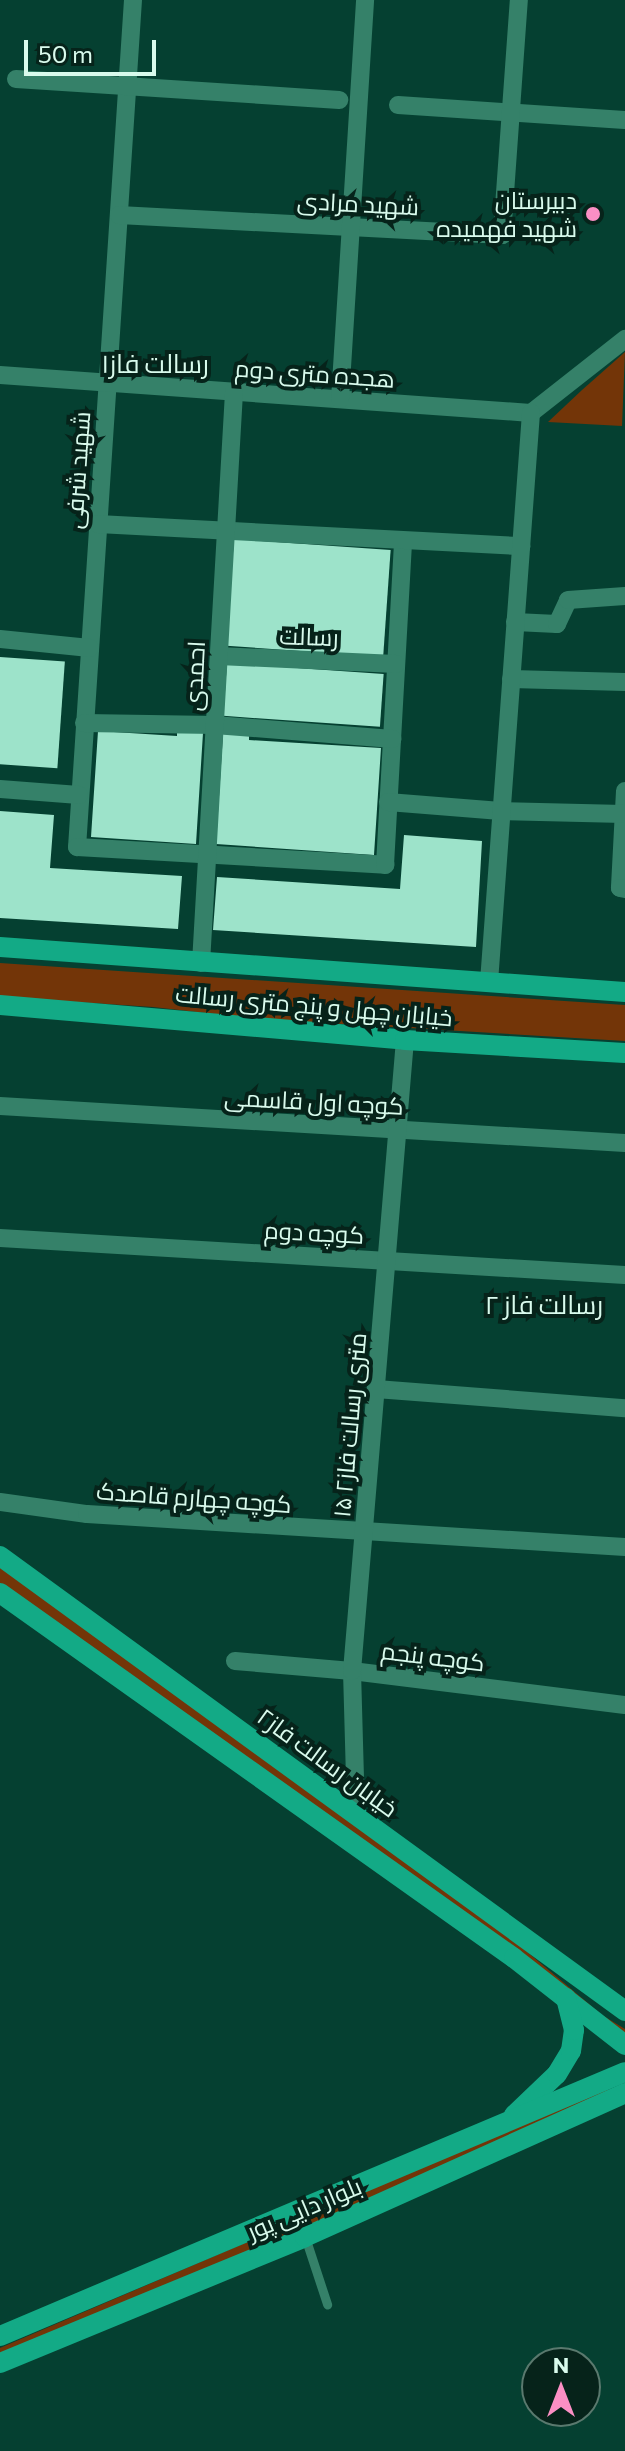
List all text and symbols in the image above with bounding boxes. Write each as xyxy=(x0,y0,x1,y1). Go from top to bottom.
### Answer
scale bar xyxy=(28,24,160,74)
text: 50 m xyxy=(38,39,93,68)
street label: شهید مرادی xyxy=(296,185,420,221)
place label: دبیرستان شهید فهمیده xyxy=(436,186,577,242)
marker: دبیرستان شهید فهمیده xyxy=(584,205,602,223)
district label: رسالت فاز۱ xyxy=(101,347,209,379)
street label: هجده متری دوم xyxy=(234,353,396,393)
street label: شهید شرفی xyxy=(59,410,95,530)
street label: رسالت xyxy=(279,621,339,651)
street label: احمدی xyxy=(178,640,210,712)
street label: خیابان چهل و پنج متری رسالت xyxy=(174,979,454,1031)
street label: کوچه اول قاسمی xyxy=(224,1082,404,1120)
street label: کوچه دوم xyxy=(263,1215,365,1249)
district label: رسالت فاز ۲ xyxy=(485,1288,603,1320)
street label: ۱۵ متری رسالت فاز۲ xyxy=(327,1331,371,1519)
street label: کوچه چهارم قاصدک xyxy=(95,1476,293,1518)
street label: کوچه پنجم xyxy=(379,1635,487,1677)
street label: خیابان رسالت فاز۲ xyxy=(252,1702,404,1822)
street label: بلوار دایی پور xyxy=(242,2171,366,2245)
north arrow xyxy=(521,2347,601,2427)
text: N xyxy=(553,2351,569,2378)

